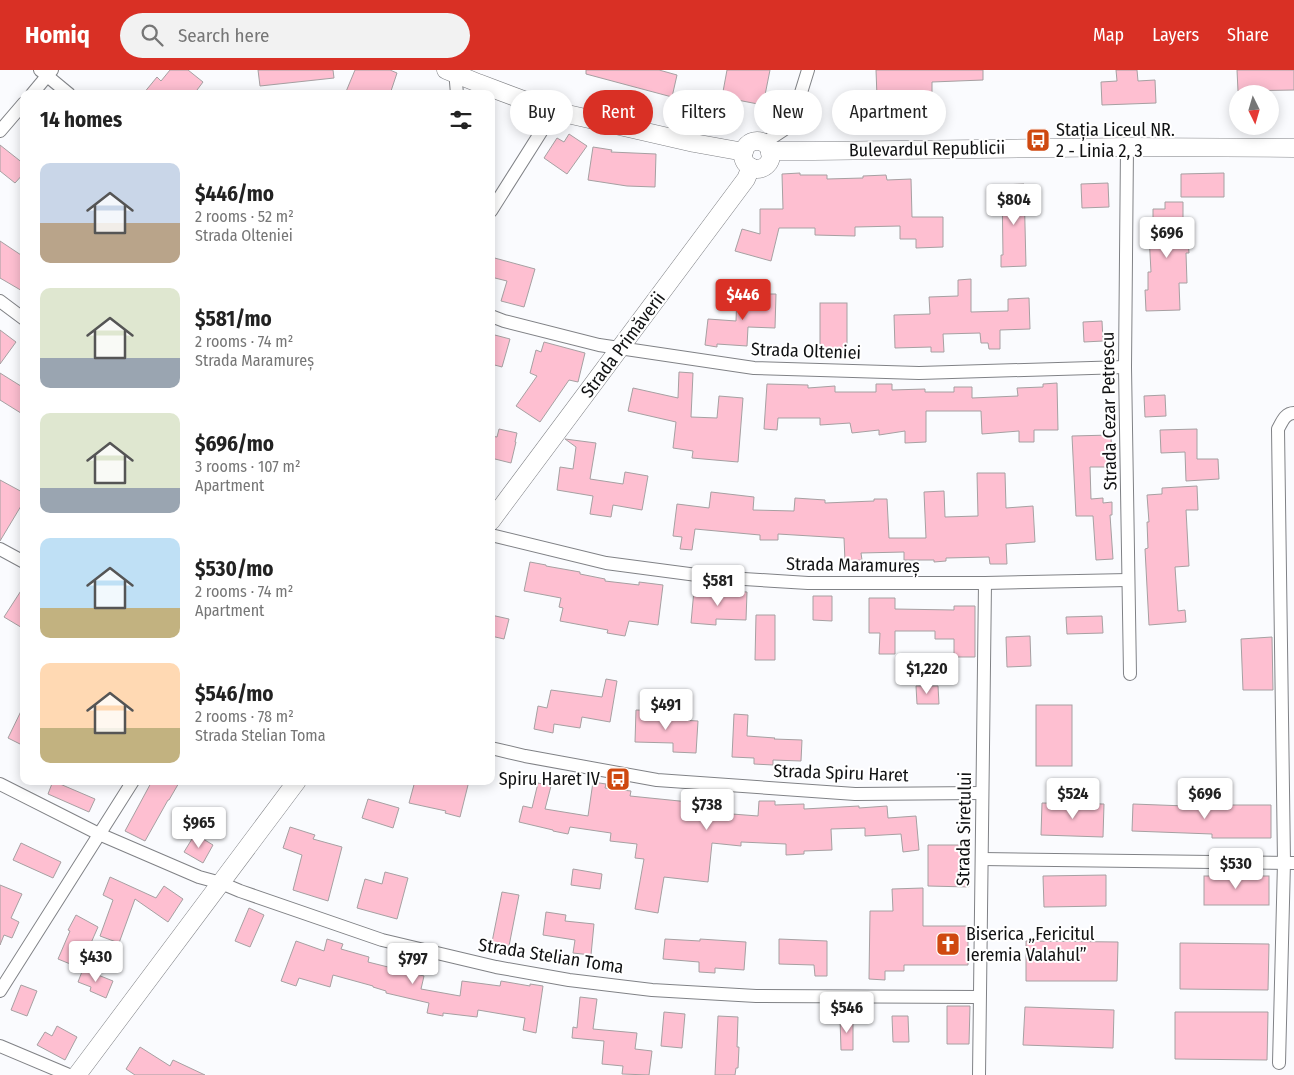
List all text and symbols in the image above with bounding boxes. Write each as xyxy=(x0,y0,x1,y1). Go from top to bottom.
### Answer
search box xyxy=(120,13,470,58)
text: Homiq xyxy=(25,21,90,49)
icon: search xyxy=(138,21,166,49)
text: Search here xyxy=(178,24,269,47)
text: Map xyxy=(1093,24,1124,46)
text: Layers xyxy=(1152,24,1199,46)
text: Share xyxy=(1227,24,1269,46)
north arrow xyxy=(1229,85,1279,135)
map controls xyxy=(1229,85,1279,135)
chip: Buy xyxy=(510,90,573,135)
chip: Rent xyxy=(583,90,653,135)
chip: Filters xyxy=(663,90,744,135)
chip: New xyxy=(754,90,822,135)
chip: Apartment xyxy=(832,90,946,135)
icon: filters xyxy=(447,106,475,134)
text: 14 homes xyxy=(40,107,122,133)
place label: Stația Liceul NR. 2 - Linia 2, 3 xyxy=(1056,119,1175,162)
bus stop icon: Stația Liceul NR. 2 - Linia 2, 3 xyxy=(1025,127,1051,153)
street label: Bulevardul Republicii xyxy=(849,137,1005,161)
text: $446/mo xyxy=(195,181,274,207)
icon: home xyxy=(80,183,140,243)
pin: $804 xyxy=(984,184,1044,226)
text: $804 xyxy=(997,190,1031,209)
text: 2 rooms · 52 m² xyxy=(195,207,294,226)
pin: $696 xyxy=(1137,216,1197,259)
text: $696 xyxy=(1151,223,1183,242)
text: Strada Olteniei xyxy=(195,226,293,245)
pin: $446 xyxy=(713,278,773,321)
text: $446 xyxy=(727,285,759,304)
street label: Strada Primăverii xyxy=(576,288,670,402)
text: $581/mo xyxy=(195,306,272,332)
icon: home xyxy=(80,308,140,368)
street label: Strada Cezar Petrescu xyxy=(1097,331,1121,491)
text: 2 rooms · 74 m² xyxy=(195,332,293,351)
street label: Strada Olteniei xyxy=(751,338,861,364)
text: Strada Maramureș xyxy=(195,351,314,370)
text: $696/mo xyxy=(195,431,274,457)
icon: home xyxy=(80,433,140,493)
text: 3 rooms · 107 m² xyxy=(195,457,301,476)
text: Apartment xyxy=(195,476,264,495)
street label: Strada Maramureș xyxy=(786,553,920,577)
text: $530/mo xyxy=(195,556,273,582)
icon: home xyxy=(80,558,140,618)
pin: $581 xyxy=(688,564,748,607)
text: $581 xyxy=(703,571,733,590)
text: 2 rooms · 74 m² xyxy=(195,582,293,601)
text: Apartment xyxy=(195,601,264,620)
pin: $1,220 xyxy=(886,652,968,695)
text: $1,220 xyxy=(906,659,948,678)
text: $546/mo xyxy=(195,681,274,707)
icon: home xyxy=(80,683,140,743)
pin: $491 xyxy=(636,688,696,731)
text: $491 xyxy=(651,695,681,714)
text: 2 rooms · 78 m² xyxy=(195,707,294,726)
text: Strada Stelian Toma xyxy=(195,726,325,745)
street label: Strada Spiru Haret xyxy=(773,760,909,786)
bus stop icon: Spiru Haret IV xyxy=(605,766,631,792)
place label: Spiru Haret IV xyxy=(499,768,601,790)
street label: Strada Siretului xyxy=(952,772,976,886)
pin: $524 xyxy=(1043,778,1103,820)
pin: $696 xyxy=(1175,778,1235,820)
text: $524 xyxy=(1058,784,1088,803)
text: $696 xyxy=(1189,784,1221,803)
pin: $738 xyxy=(677,788,737,831)
text: $738 xyxy=(692,795,722,814)
pin: $965 xyxy=(169,806,229,849)
text: $965 xyxy=(183,813,215,832)
pin: $530 xyxy=(1206,848,1266,890)
text: $530 xyxy=(1220,854,1252,873)
place label: Biserica „Fericitul Ieremia Valahul” xyxy=(966,923,1095,966)
church icon: Biserica „Fericitul Ieremia Valahul” xyxy=(935,931,961,957)
street label: Strada Stelian Toma xyxy=(477,934,625,978)
pin: $430 xyxy=(66,940,126,983)
pin: $797 xyxy=(383,942,443,985)
text: $430 xyxy=(80,947,112,966)
text: $797 xyxy=(398,949,428,968)
pin: $546 xyxy=(817,992,877,1034)
text: $546 xyxy=(831,998,863,1017)

